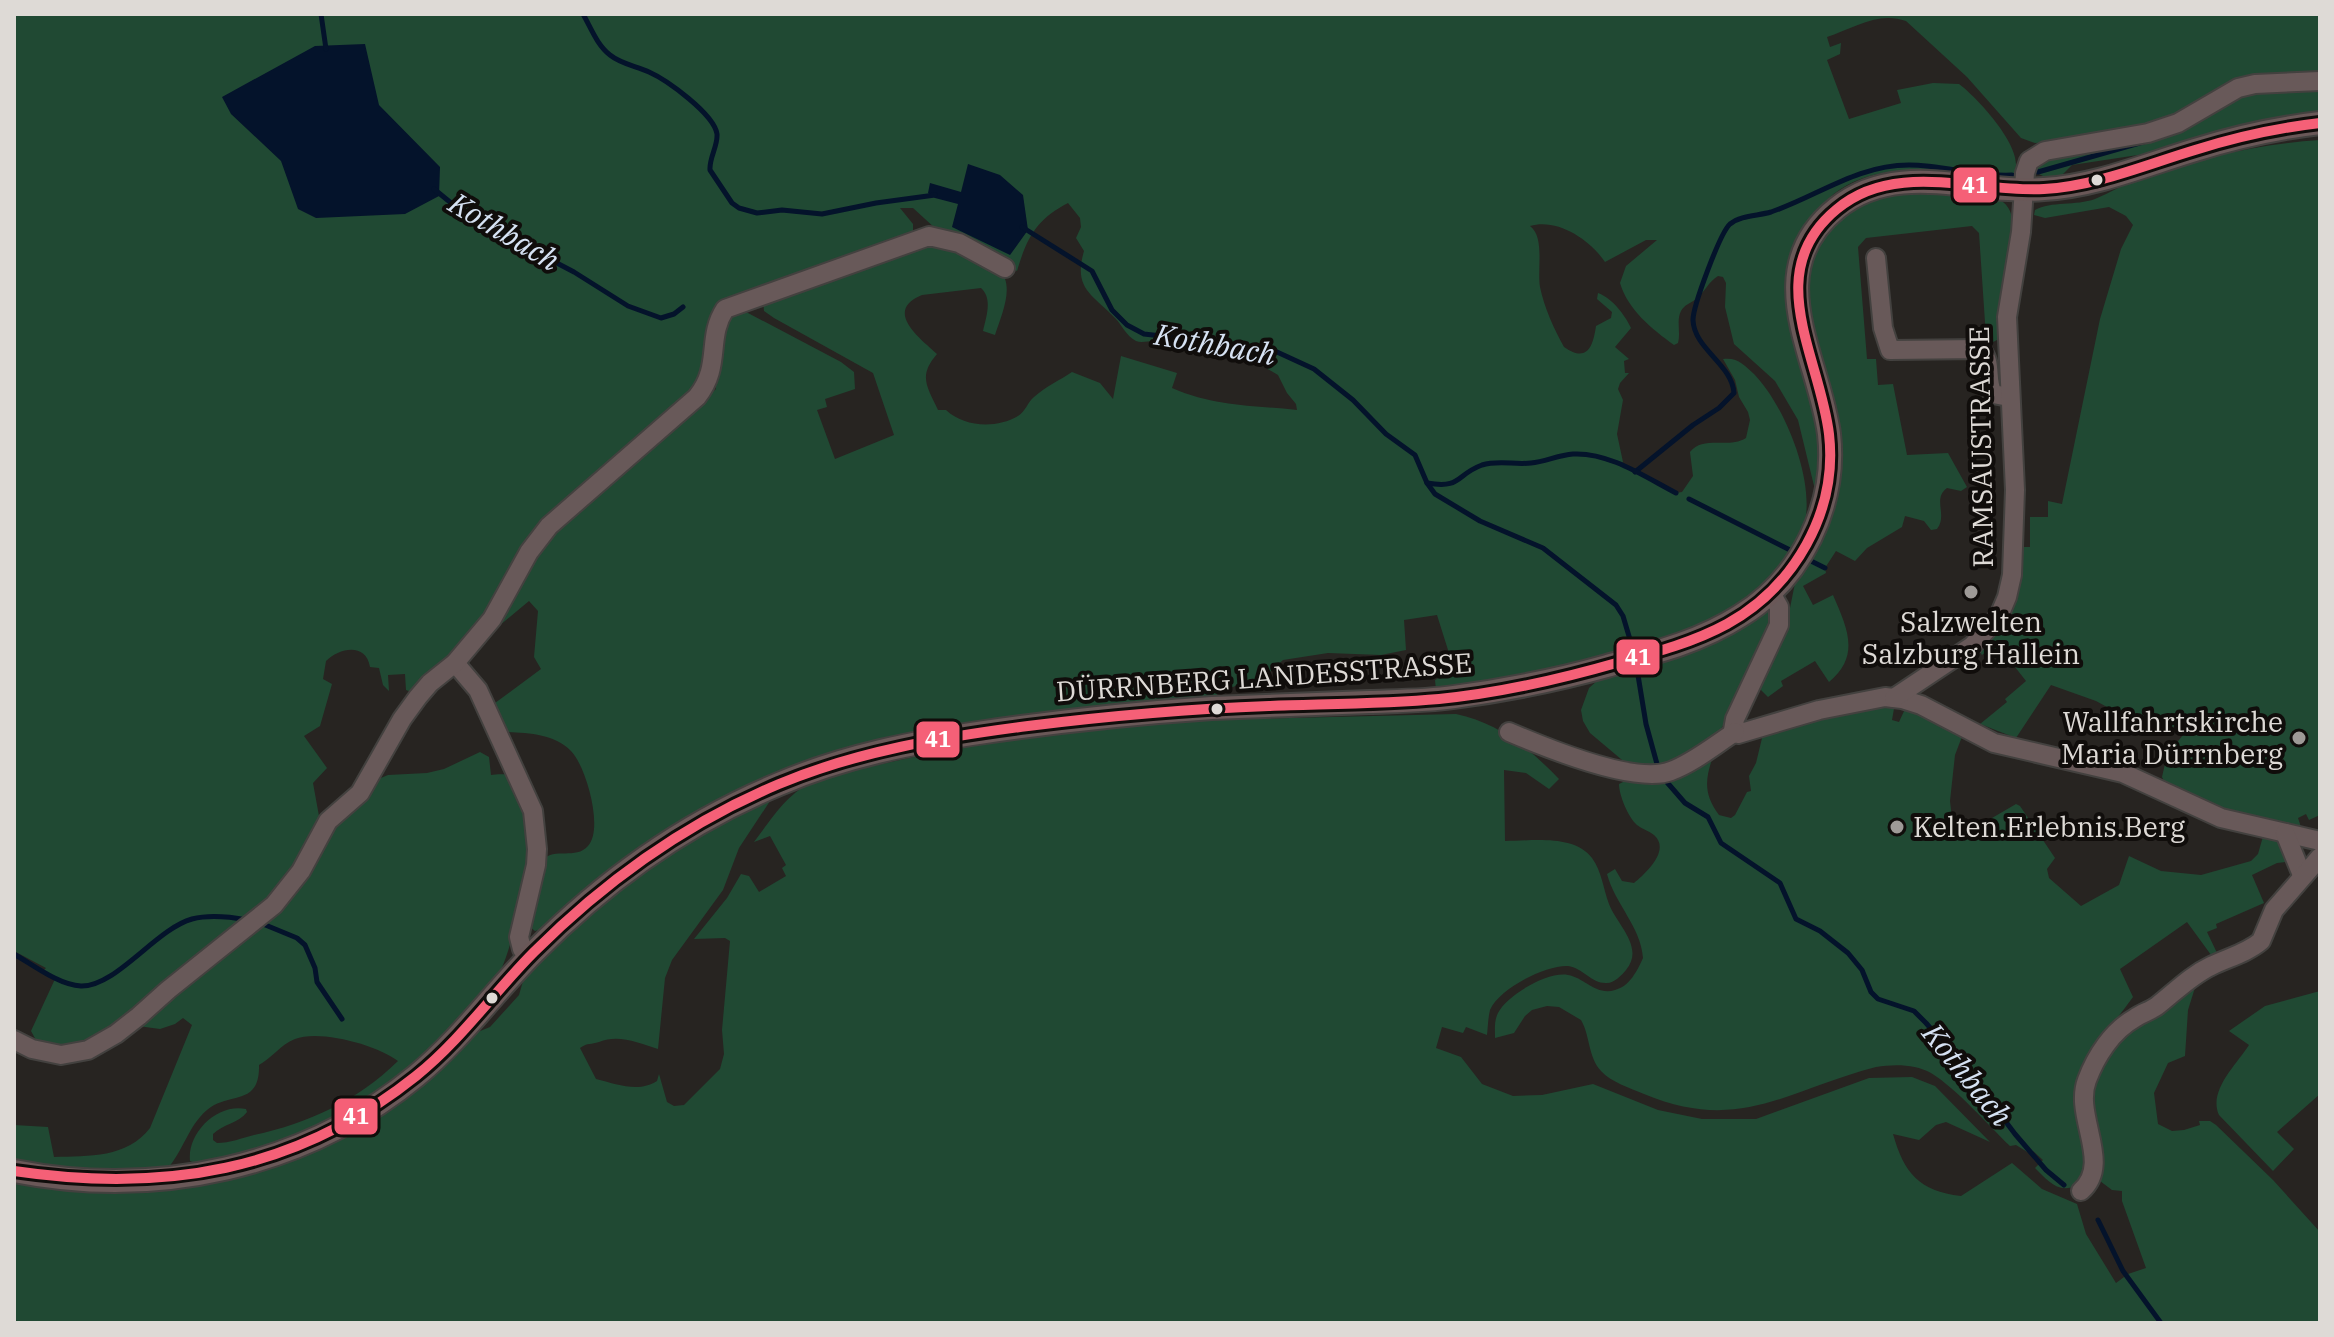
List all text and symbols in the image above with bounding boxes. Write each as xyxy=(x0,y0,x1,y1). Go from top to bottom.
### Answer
line badge: 41 xyxy=(1952,166,1998,204)
text: 41 xyxy=(1962,170,1988,199)
unlabelled marker xyxy=(2089,172,2105,188)
water label: Kothbach xyxy=(442,182,568,279)
water label: Kothbach xyxy=(1151,314,1279,373)
street label: RAMSAUSTRASSE xyxy=(1960,326,2001,568)
marker: Salzwelten Salzburg Hallein xyxy=(1962,583,1980,601)
place label: Salzwelten Salzburg Hallein xyxy=(1862,603,2080,672)
line badge: 41 xyxy=(1615,638,1661,676)
text: 41 xyxy=(1625,642,1651,671)
street label: DÜRRNBERG LANDESSTRASSE xyxy=(1055,644,1473,710)
unlabelled marker xyxy=(1209,701,1225,717)
place label: Wallfahrtskirche Maria Dürrnberg xyxy=(2061,703,2283,772)
line badge: 41 xyxy=(915,720,961,759)
text: 41 xyxy=(925,724,951,753)
marker: Wallfahrtskirche Maria Dürrnberg xyxy=(2290,729,2308,747)
place label: Kelten.Erlebnis.Berg xyxy=(1913,808,2185,845)
marker: Kelten.Erlebnis.Berg xyxy=(1888,818,1906,836)
unlabelled marker xyxy=(484,990,500,1006)
water label: Kothbach xyxy=(1914,1014,2022,1134)
line badge: 41 xyxy=(333,1097,379,1136)
text: 41 xyxy=(343,1101,369,1130)

